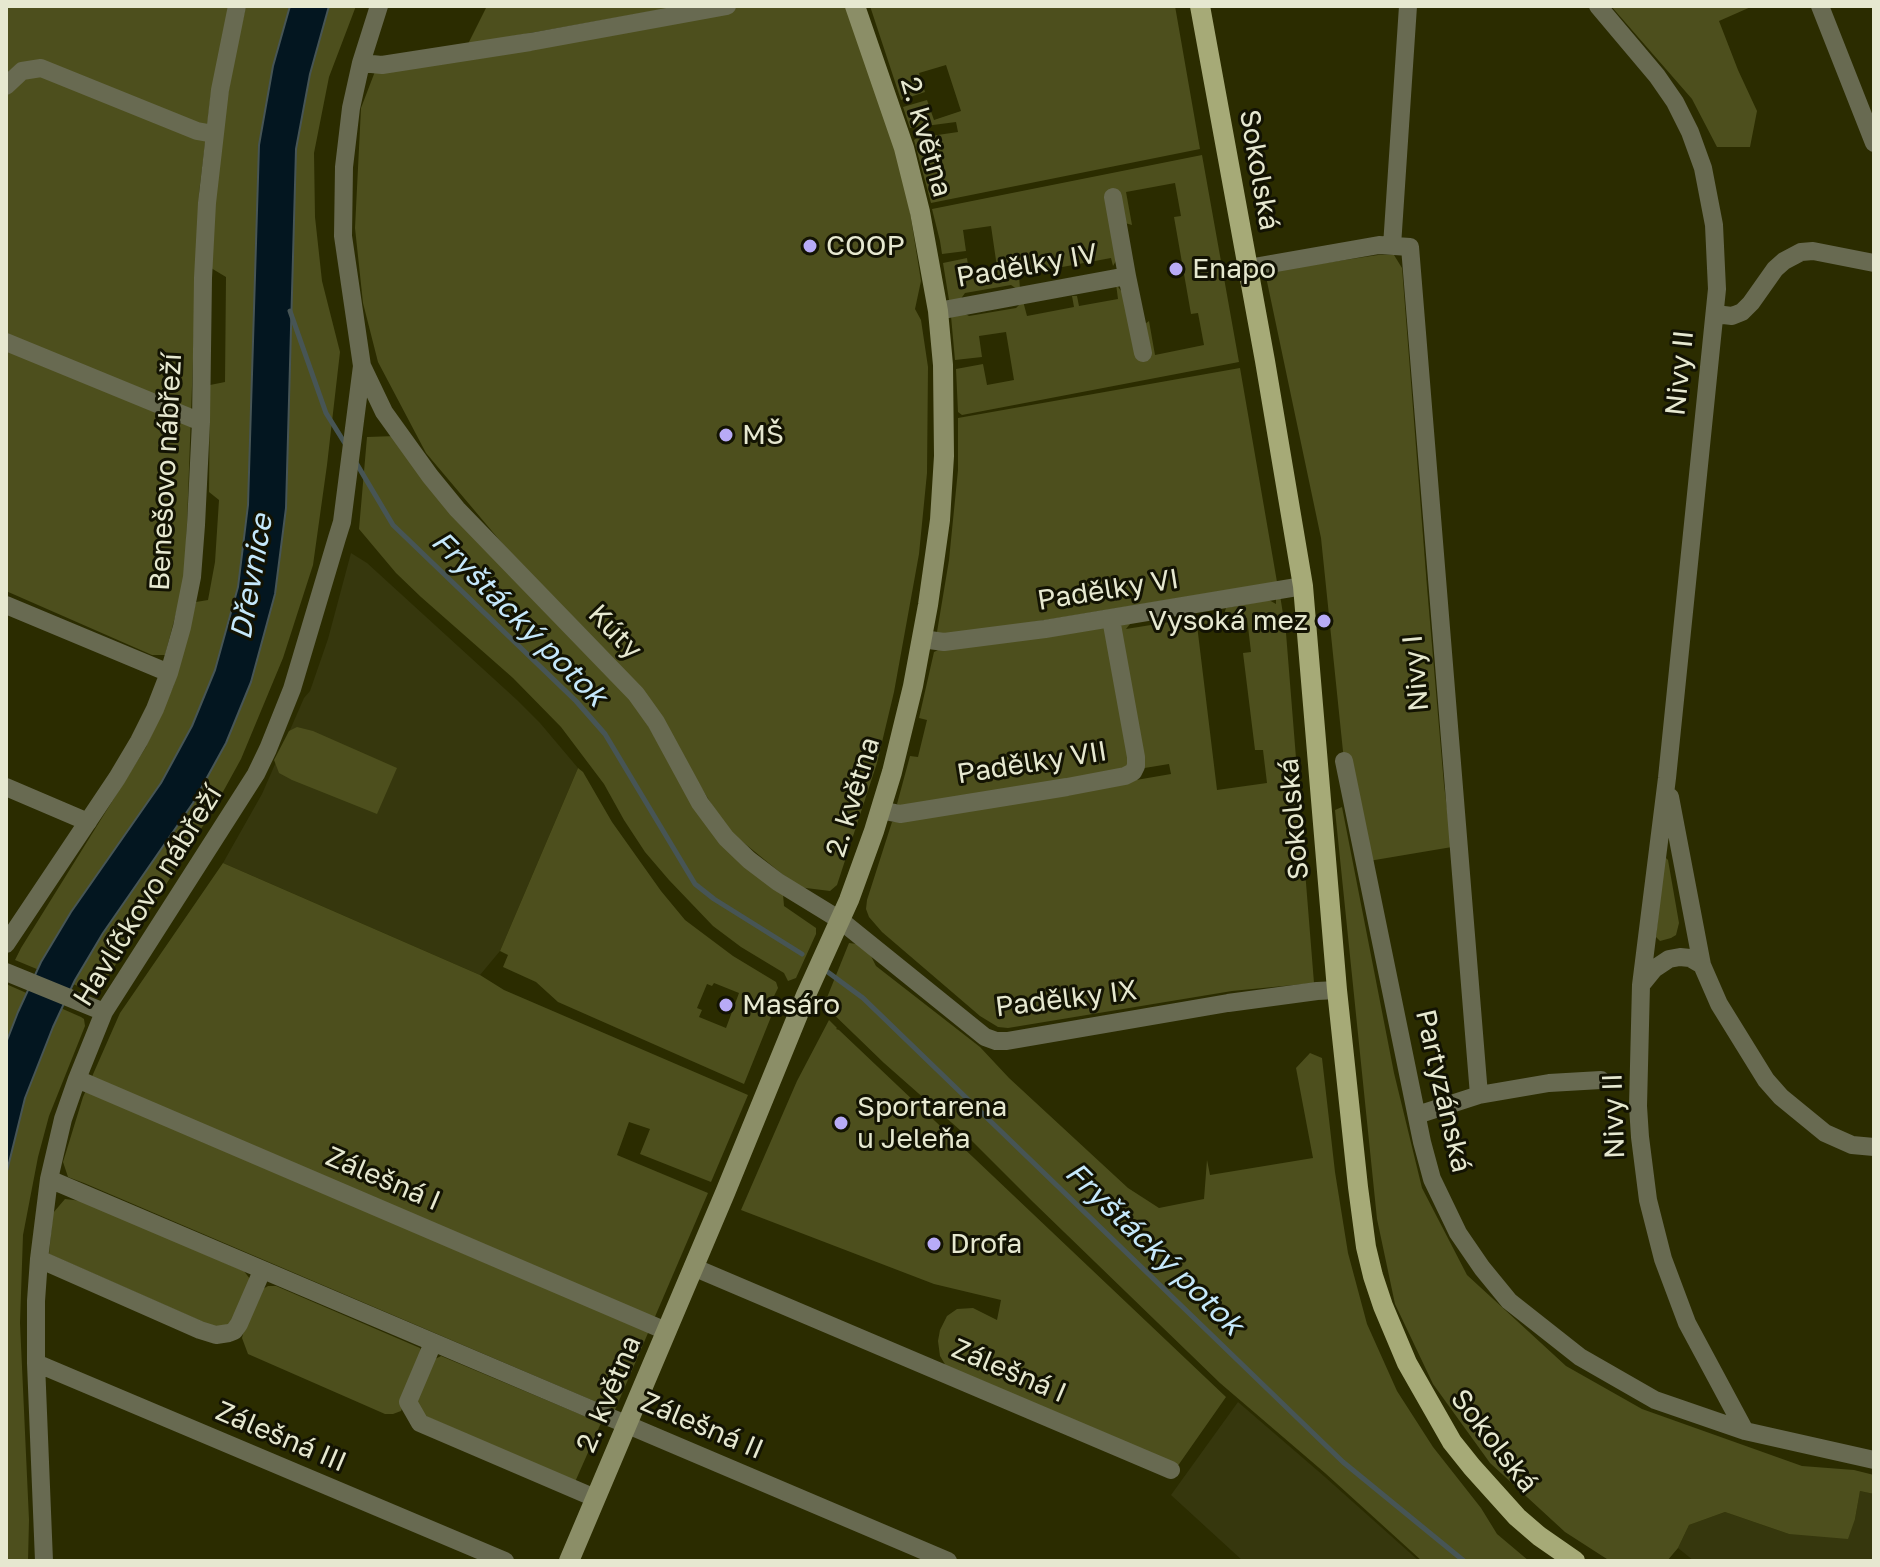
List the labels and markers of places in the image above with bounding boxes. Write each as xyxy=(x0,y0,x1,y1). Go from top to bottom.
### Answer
place label: COOP xyxy=(826,229,905,263)
marker: COOP xyxy=(801,237,819,255)
place label: Enapo xyxy=(1192,252,1276,286)
marker: Enapo xyxy=(1167,260,1185,278)
place label: MŠ xyxy=(742,418,784,452)
marker: MŠ xyxy=(717,426,735,444)
place label: Vysoká mez xyxy=(1148,604,1308,638)
marker: Vysoká mez xyxy=(1315,612,1333,630)
place label: Masáro xyxy=(742,988,840,1022)
marker: Masáro xyxy=(717,996,735,1014)
place label: Sportarena u Jeleňa xyxy=(857,1090,1007,1156)
marker: Sportarena u Jeleňa xyxy=(832,1114,850,1132)
place label: Drofa xyxy=(950,1227,1022,1261)
marker: Drofa xyxy=(925,1235,943,1253)

